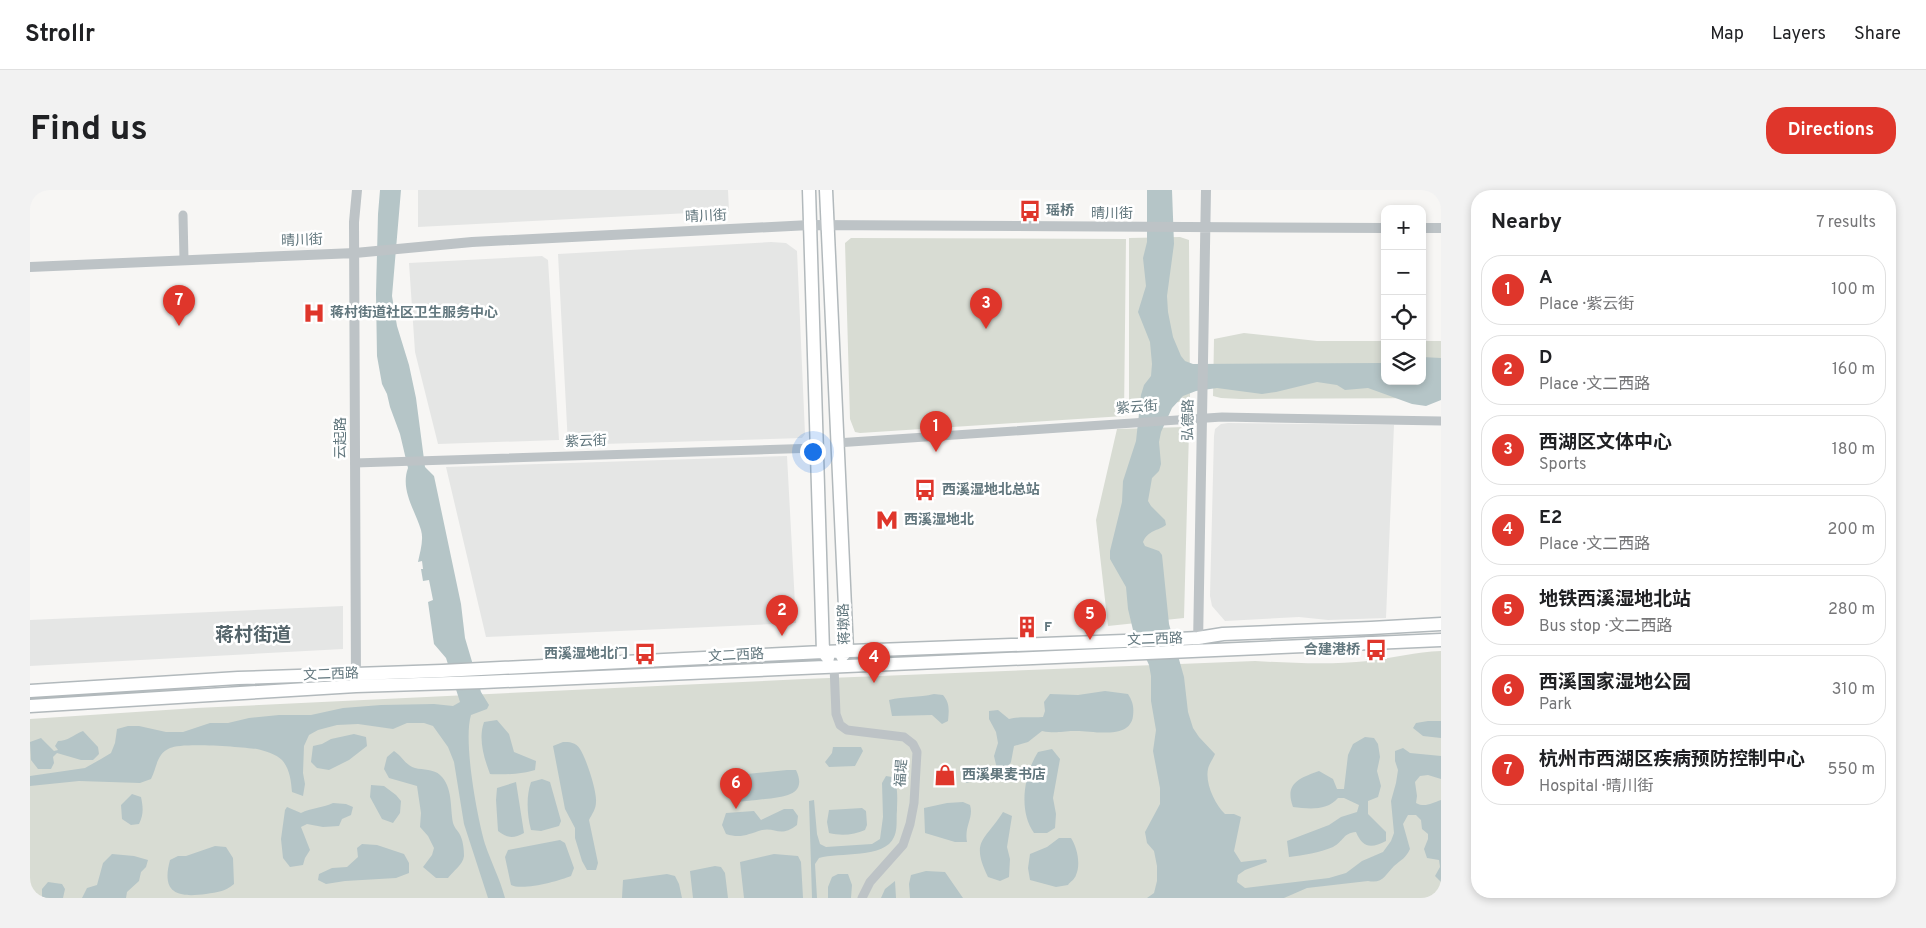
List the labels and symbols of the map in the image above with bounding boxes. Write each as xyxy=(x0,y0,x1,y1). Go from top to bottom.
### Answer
bus stop icon: 瑶桥 xyxy=(1017,198,1043,224)
place label: 瑶桥 xyxy=(1046,203,1074,220)
street label: 晴川街 xyxy=(1091,206,1133,223)
street label: 晴川街 xyxy=(685,207,727,227)
street label: 晴川街 xyxy=(281,232,323,250)
pin: 7 xyxy=(163,285,195,326)
pin: 3 xyxy=(970,288,1002,329)
hospital icon: 蒋村街道社区卫生服务中心 xyxy=(301,300,327,326)
place label: 蒋村街道社区卫生服务中心 xyxy=(330,304,498,322)
street label: 紫云街 xyxy=(1115,398,1159,418)
street label: 弘德路 xyxy=(1179,399,1198,441)
pin: 1 xyxy=(920,411,952,452)
street label: 云起路 xyxy=(333,417,350,459)
street label: 紫云街 xyxy=(565,433,607,451)
your location xyxy=(800,439,826,465)
bus stop icon: 西溪湿地北总站 xyxy=(912,477,938,503)
place label: 西溪湿地北总站 xyxy=(942,482,1040,499)
metro station icon: 西溪湿地北 xyxy=(874,507,900,533)
place label: 西溪湿地北 xyxy=(904,512,974,529)
pin: 2 xyxy=(766,595,798,636)
pin: 5 xyxy=(1074,599,1106,640)
street label: 蒋墩路 xyxy=(835,603,854,645)
building icon: F xyxy=(1014,614,1040,640)
place label: F xyxy=(1044,619,1052,636)
district label: 蒋村街道 xyxy=(215,624,291,648)
street label: 文二西路 xyxy=(1127,631,1183,649)
bus stop icon: 合建港桥 xyxy=(1363,637,1389,663)
bus stop icon: 西溪湿地北门 xyxy=(632,641,658,667)
place label: 合建港桥 xyxy=(1304,641,1360,659)
pin: 4 xyxy=(858,642,890,683)
place label: 西溪湿地北门 xyxy=(544,646,628,663)
street label: 文二西路 xyxy=(708,646,764,666)
street label: 文二西路 xyxy=(303,666,359,684)
street label: 福堤 xyxy=(893,758,911,788)
shop icon: 西溪·果麦书店 xyxy=(932,762,958,788)
place label: 西溪·果麦书店 xyxy=(962,766,1046,784)
pin: 6 xyxy=(720,768,752,809)

